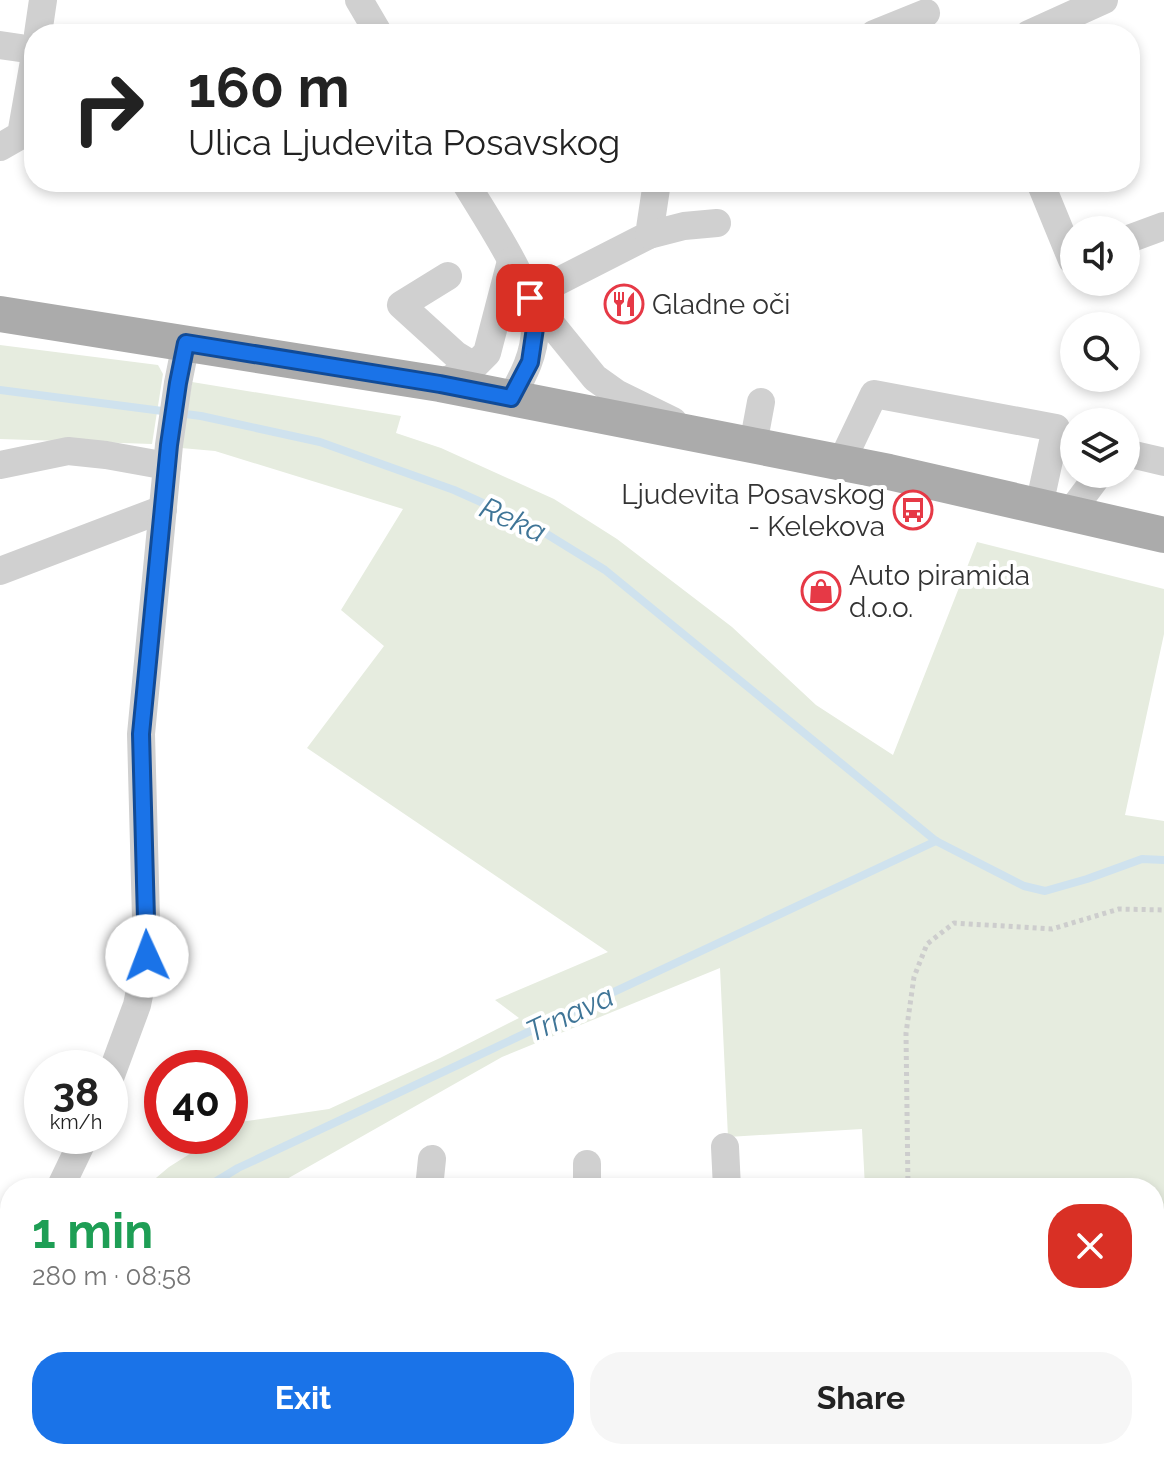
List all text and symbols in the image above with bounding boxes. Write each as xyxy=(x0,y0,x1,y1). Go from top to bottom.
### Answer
text: 160 m xyxy=(188,54,350,120)
icon: right xyxy=(56,56,160,160)
text: Ulica Ljudevita Posavskog xyxy=(188,121,620,163)
map controls xyxy=(1060,216,1140,488)
button: sound xyxy=(1060,216,1140,296)
pin xyxy=(496,264,564,332)
icon: arrive xyxy=(508,276,552,320)
restaurant icon: Gladne oči xyxy=(603,283,645,325)
place label: Gladne oči xyxy=(652,288,790,321)
button: search xyxy=(1060,312,1140,392)
button: layers xyxy=(1060,408,1140,488)
place label: Ljudevita Posavskog - Kelekova xyxy=(621,478,885,543)
bus stop icon: Ljudevita Posavskog - Kelekova xyxy=(892,489,934,531)
water label: Reka xyxy=(475,490,552,549)
place label: Auto piramida d.o.o. xyxy=(849,559,1030,624)
shop icon: Auto piramida d.o.o. xyxy=(800,570,842,612)
position arrow xyxy=(105,914,189,998)
water label: Trnava xyxy=(520,978,619,1049)
speed limit sign: 40 xyxy=(144,1050,248,1154)
text: 38 xyxy=(53,1068,99,1115)
text: km/h xyxy=(50,1110,102,1134)
text: 1 min xyxy=(32,1203,153,1259)
button: close xyxy=(1048,1204,1132,1288)
text: 280 m · 08:58 xyxy=(32,1261,191,1291)
button: Exit xyxy=(32,1352,574,1444)
button: Share xyxy=(590,1352,1132,1444)

